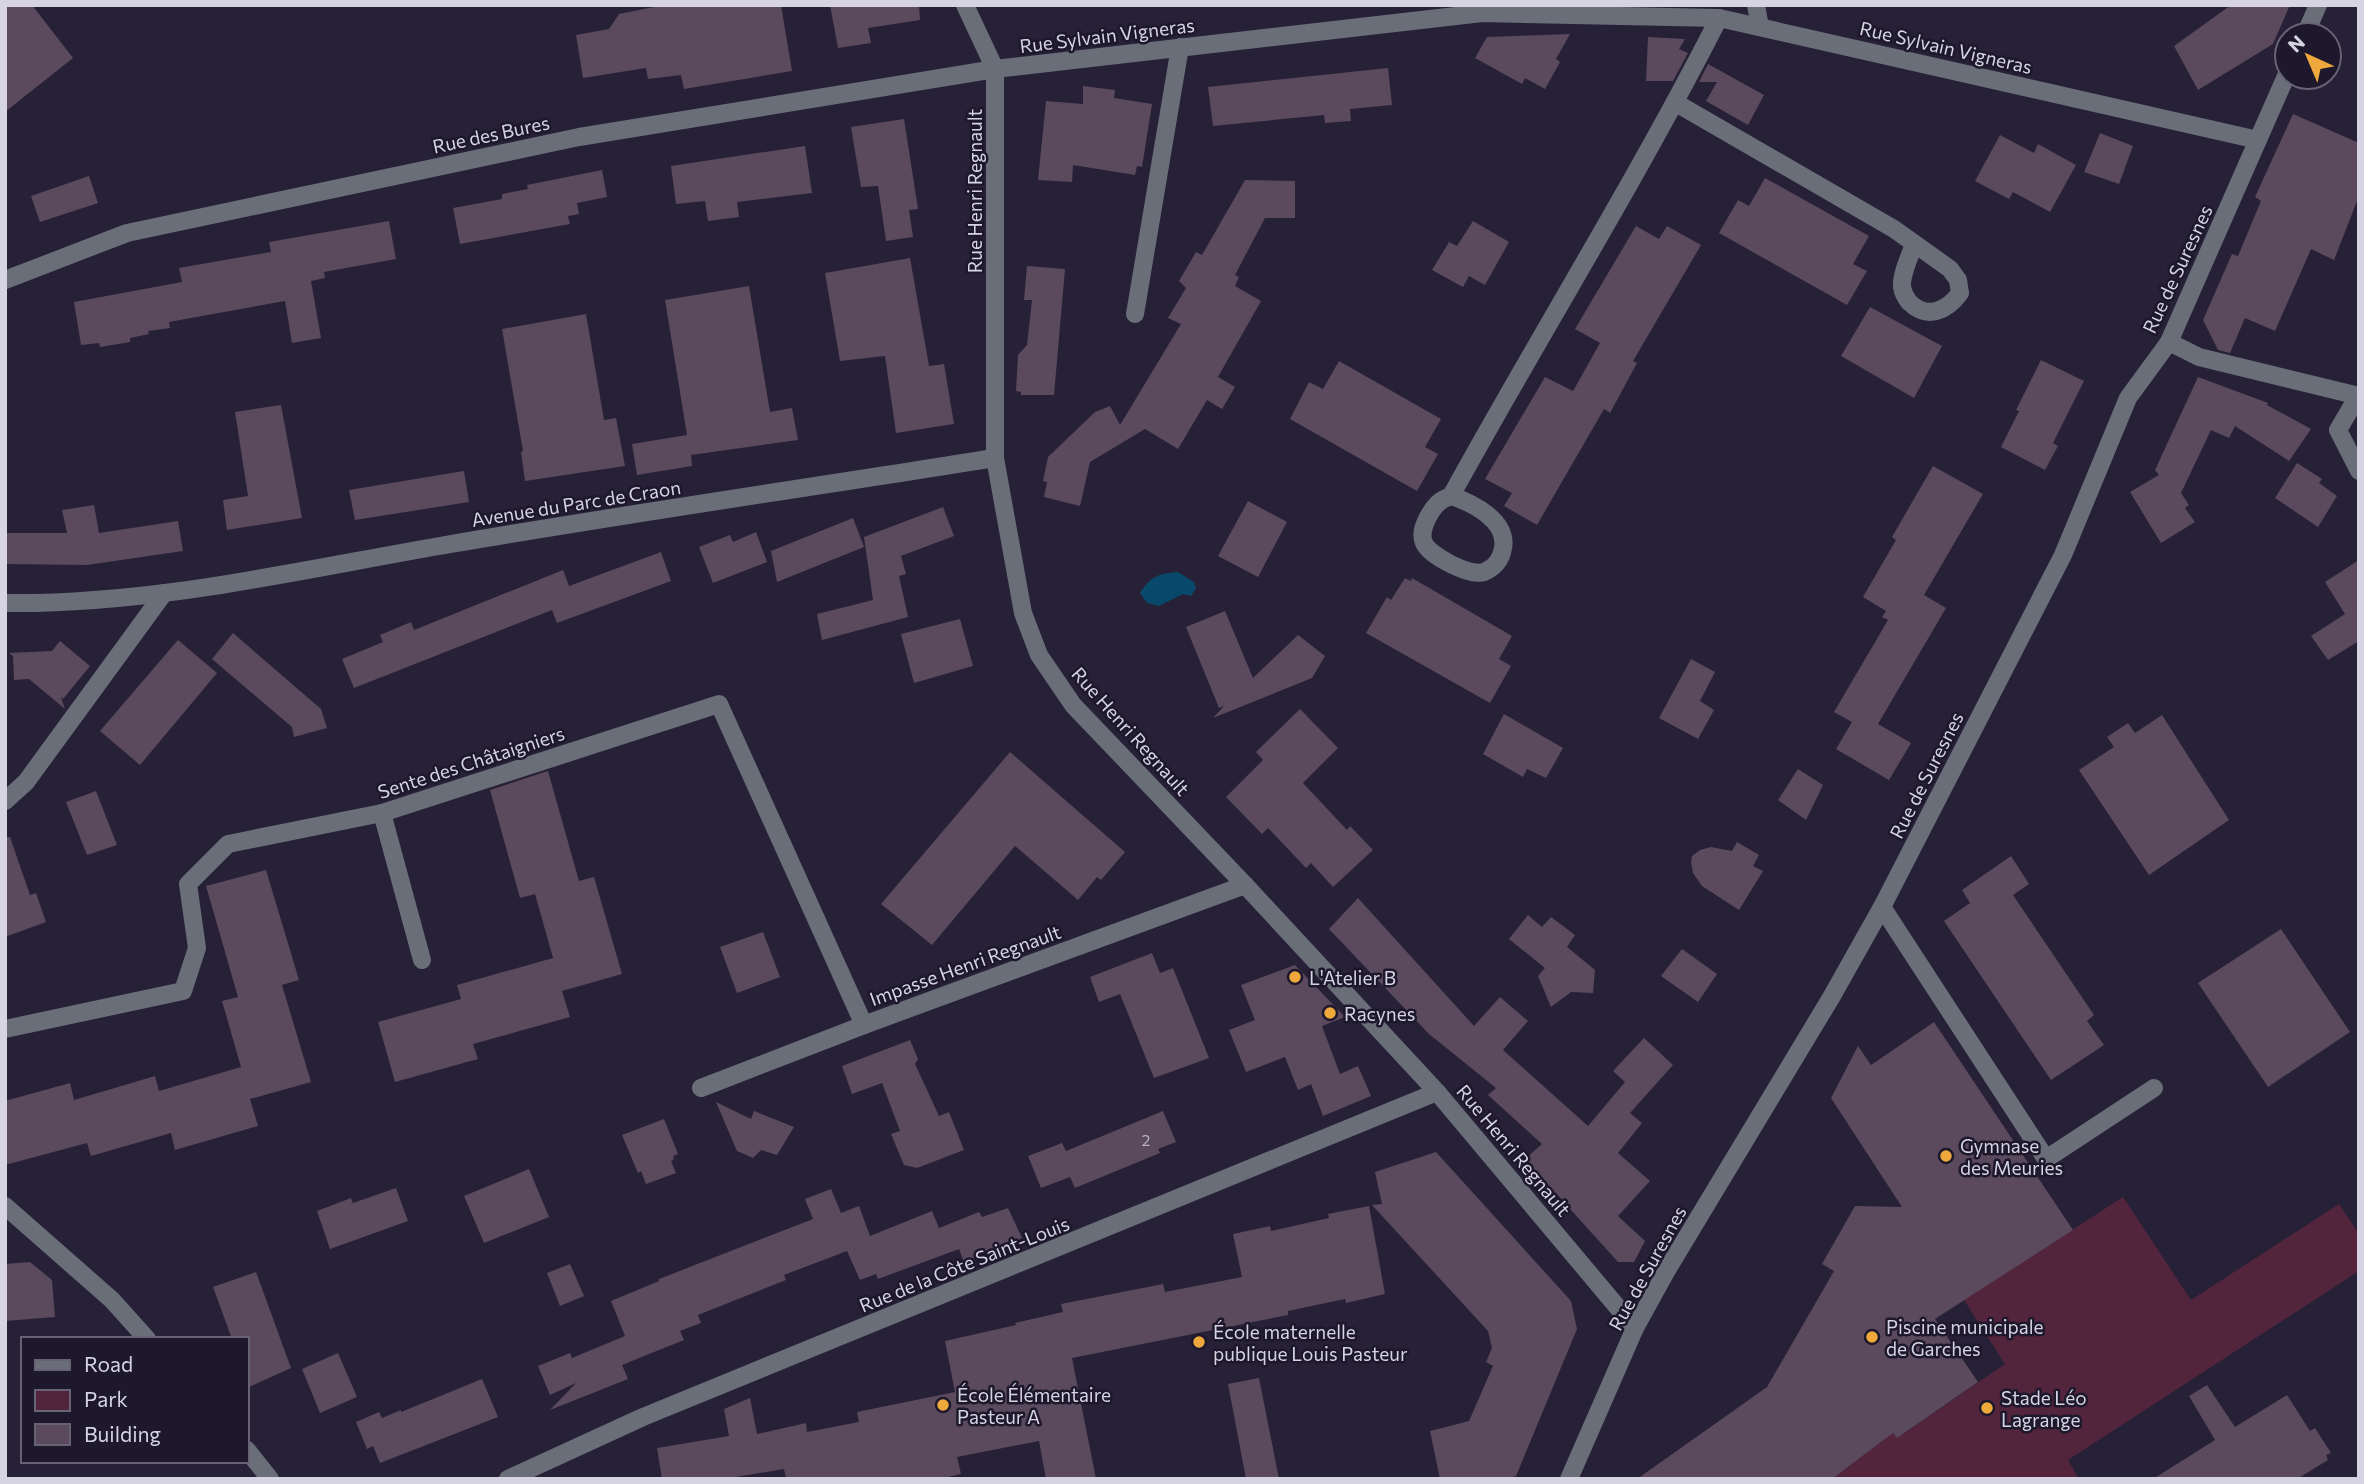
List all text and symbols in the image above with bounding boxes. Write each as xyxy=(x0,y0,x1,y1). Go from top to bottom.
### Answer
street label: Rue Sylvain Vigneras xyxy=(1018,13,1196,57)
street label: Rue Sylvain Vigneras xyxy=(1858,16,2034,78)
north arrow xyxy=(2273,21,2343,91)
text: N xyxy=(2283,30,2309,57)
street label: Rue Henri Regnault xyxy=(963,108,986,273)
street label: Rue des Bures xyxy=(430,110,552,158)
street label: Rue de Suresnes xyxy=(2137,201,2217,337)
street label: Avenue du Parc de Craon xyxy=(470,475,682,531)
street label: Rue Henri Regnault xyxy=(1067,662,1195,800)
street label: Rue de Suresnes xyxy=(1884,708,1968,842)
street label: Sente des Châtaigniers xyxy=(375,721,567,803)
street label: Impasse Henri Regnault xyxy=(866,920,1064,1010)
place label: L'Atelier B xyxy=(1309,966,1396,989)
marker: L'Atelier B xyxy=(1287,969,1303,985)
place label: Racynes xyxy=(1344,1002,1415,1025)
marker: Racynes xyxy=(1322,1005,1338,1021)
street label: Rue Henri Regnault xyxy=(1452,1080,1576,1221)
house number: 2 xyxy=(1142,1130,1151,1149)
place label: Gymnase des Meuries xyxy=(1960,1134,2063,1179)
marker: Gymnase des Meuries xyxy=(1938,1148,1954,1164)
street label: Rue de Suresnes xyxy=(1603,1202,1691,1334)
street label: Rue de la Côte Saint-Louis xyxy=(856,1211,1072,1317)
place label: Piscine municipale de Garches xyxy=(1886,1315,2044,1360)
place label: École maternelle publique Louis Pasteur xyxy=(1213,1320,1408,1365)
marker: Piscine municipale de Garches xyxy=(1864,1329,1880,1345)
marker: École maternelle publique Louis Pasteur xyxy=(1191,1334,1207,1350)
legend xyxy=(21,1337,248,1463)
text: Road xyxy=(84,1351,133,1376)
place label: École Élémentaire Pasteur A xyxy=(957,1383,1111,1428)
text: Park xyxy=(84,1386,128,1411)
place label: Stade Léo Lagrange xyxy=(2001,1386,2087,1431)
marker: École Élémentaire Pasteur A xyxy=(935,1397,951,1413)
marker: Stade Léo Lagrange xyxy=(1979,1400,1995,1416)
text: Building xyxy=(84,1421,161,1446)

